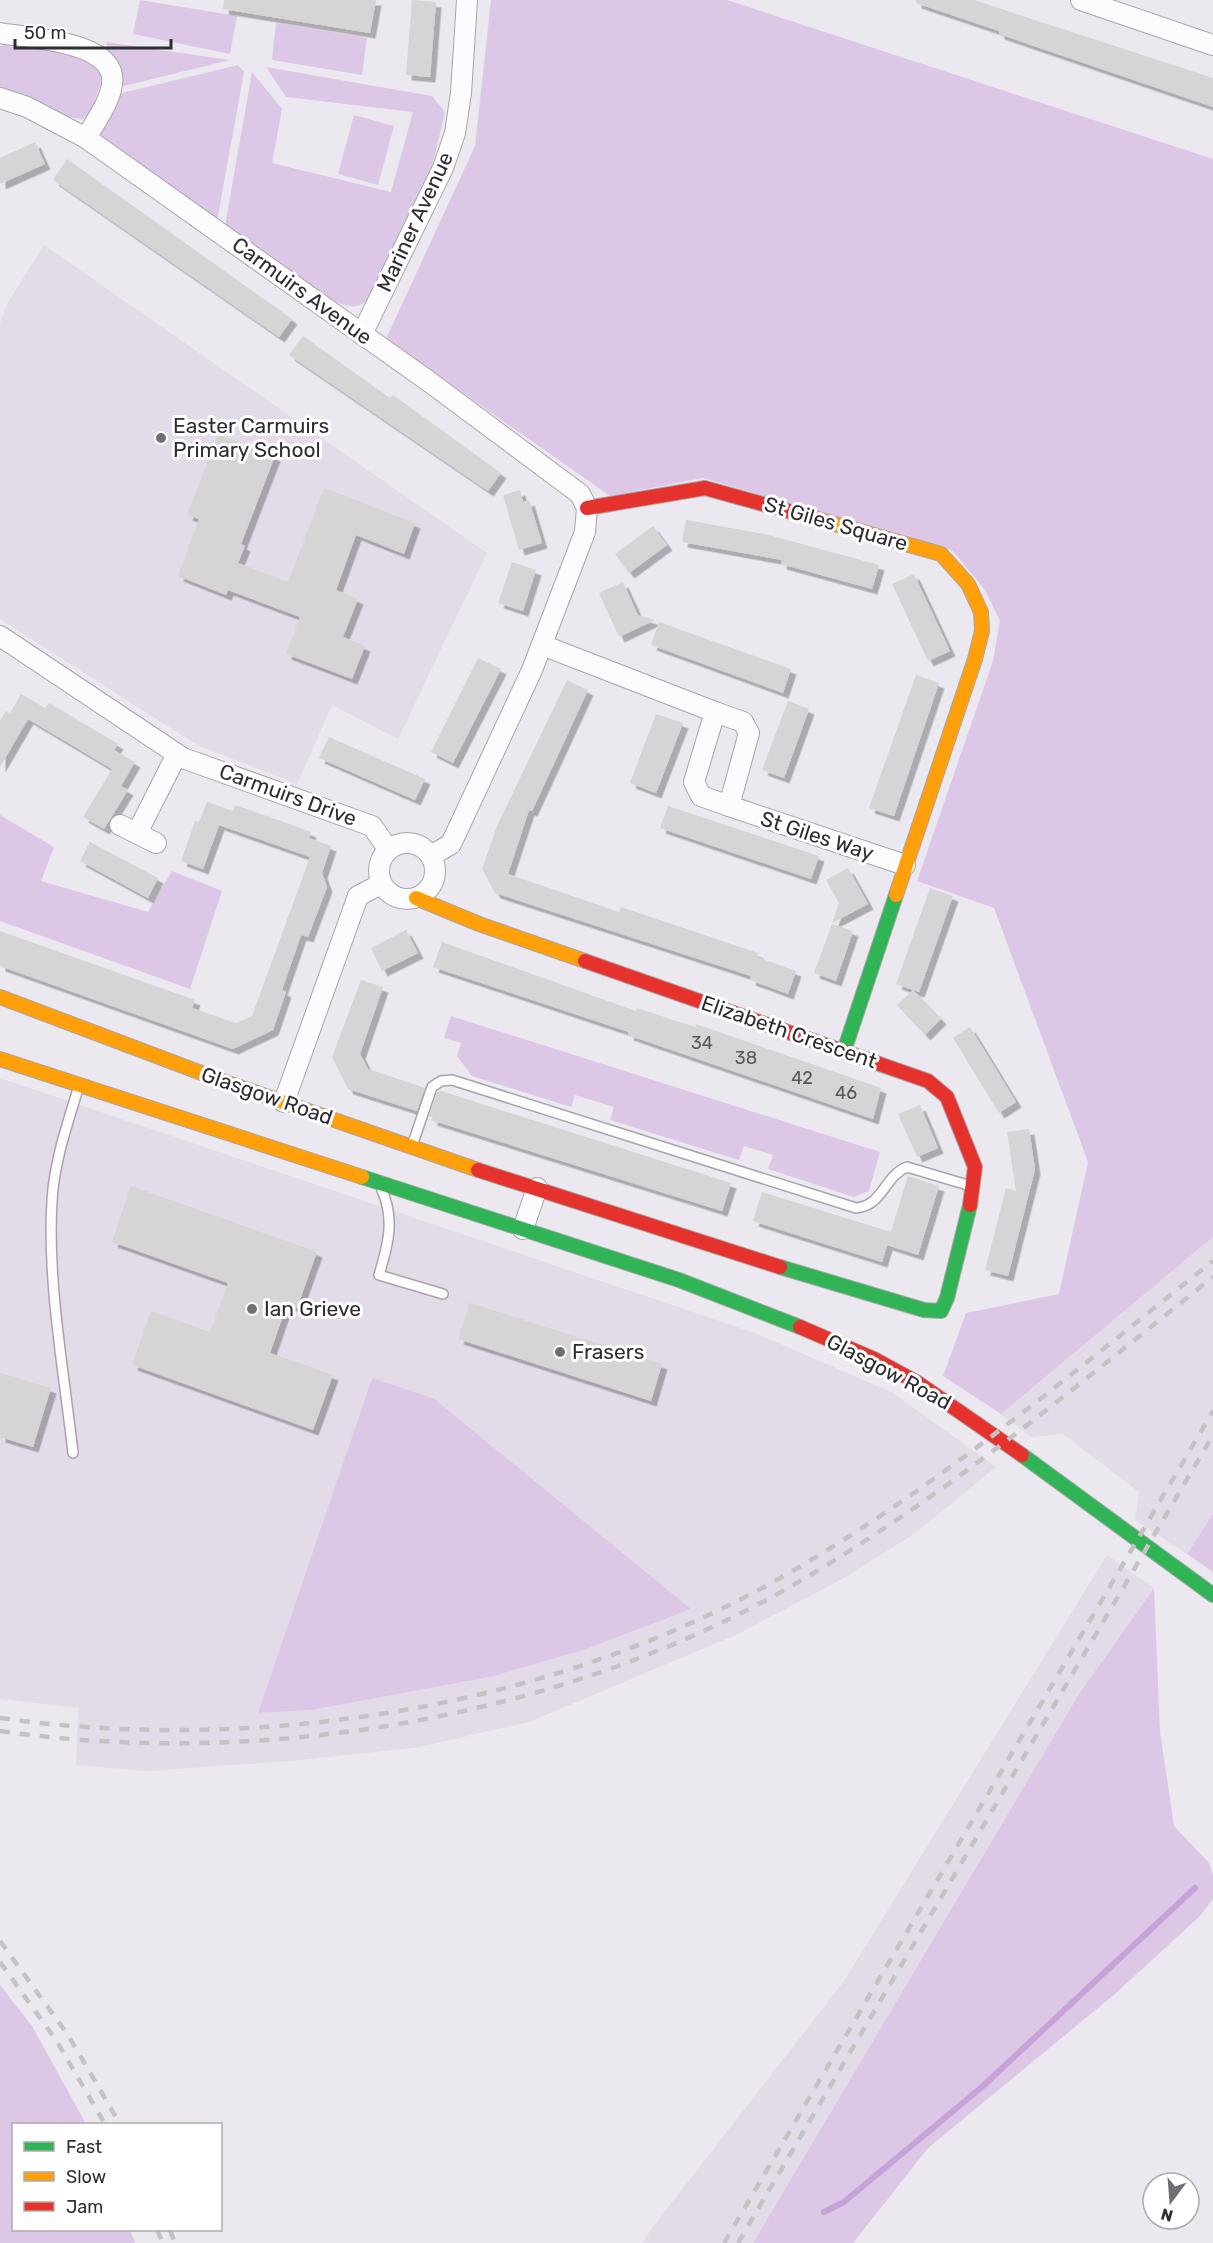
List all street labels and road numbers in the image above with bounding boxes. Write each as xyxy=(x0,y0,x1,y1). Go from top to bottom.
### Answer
street label: Mariner Avenue xyxy=(371,148,458,296)
street label: Carmuirs Avenue xyxy=(227,231,377,350)
street label: St Giles Square xyxy=(762,491,911,556)
street label: Carmuirs Drive xyxy=(216,758,360,831)
street label: St Giles Way xyxy=(757,805,877,866)
street label: Elizabeth Crescent xyxy=(698,990,880,1073)
street label: Glasgow Road xyxy=(198,1061,336,1130)
street label: Glasgow Road xyxy=(823,1328,956,1415)

